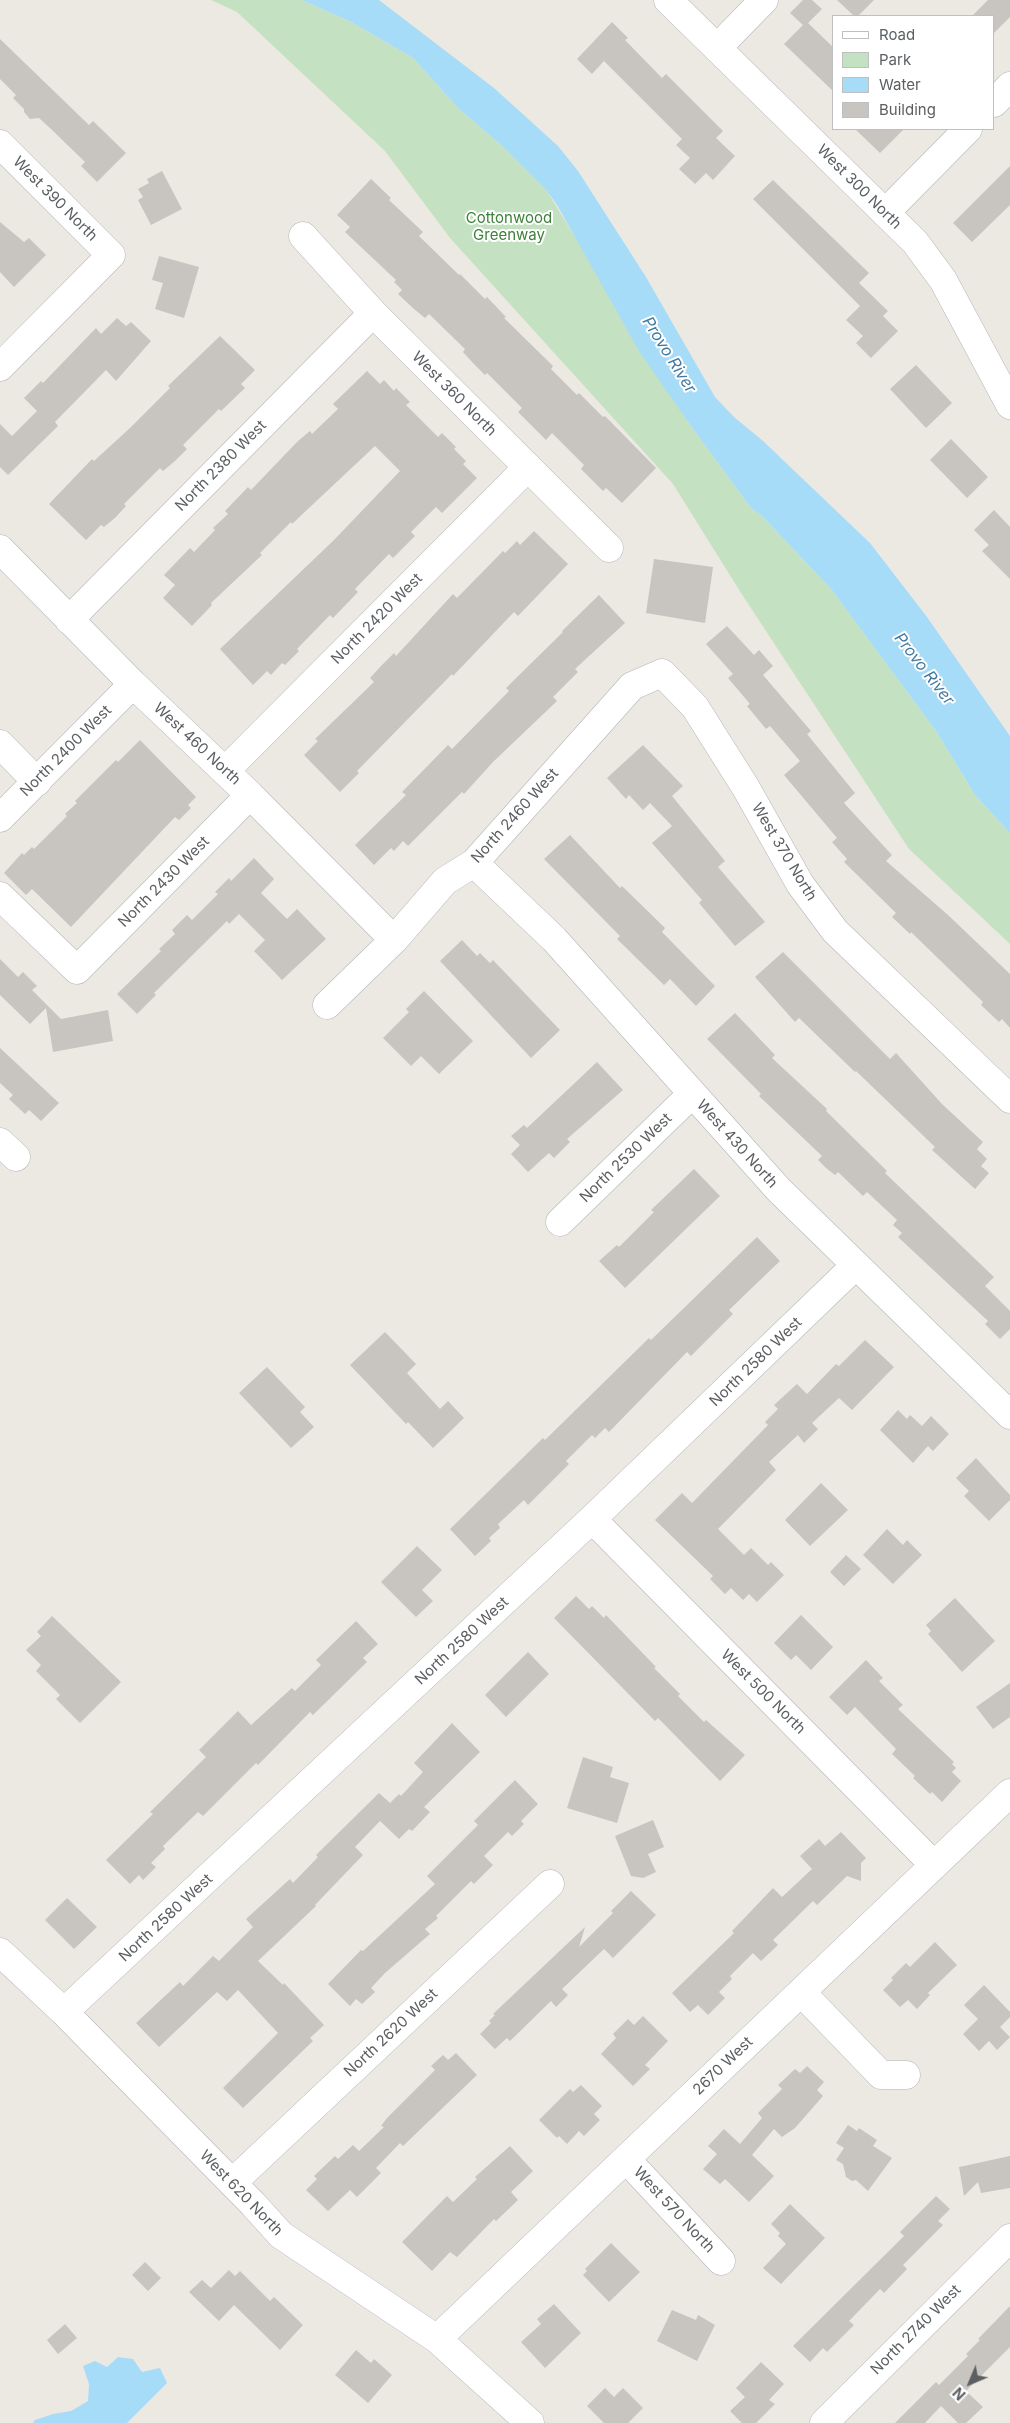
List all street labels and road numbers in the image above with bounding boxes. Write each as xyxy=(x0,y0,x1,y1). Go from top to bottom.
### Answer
street label: West 300 North xyxy=(813,141,905,233)
street label: West 390 North xyxy=(9,153,101,245)
street label: West 360 North xyxy=(408,348,500,440)
street label: North 2380 West xyxy=(172,417,270,515)
street label: North 2420 West xyxy=(328,570,426,668)
street label: West 460 North xyxy=(150,699,244,789)
street label: North 2400 West xyxy=(17,702,115,800)
street label: North 2460 West xyxy=(468,765,562,867)
street label: West 370 North xyxy=(748,800,820,904)
street label: North 2430 West xyxy=(115,833,213,931)
street label: West 430 North xyxy=(693,1096,781,1192)
street label: North 2530 West xyxy=(576,1110,676,1206)
street label: North 2580 West xyxy=(706,1314,806,1410)
street label: North 2580 West xyxy=(412,1593,512,1689)
street label: West 500 North xyxy=(717,1646,809,1738)
street label: North 2580 West xyxy=(116,1870,216,1966)
street label: North 2620 West xyxy=(341,1985,441,2081)
street label: 2670 West xyxy=(689,2033,757,2099)
street label: West 620 North xyxy=(196,2147,286,2239)
street label: West 570 North xyxy=(630,2163,718,2257)
street label: North 2740 West xyxy=(867,2281,965,2379)

